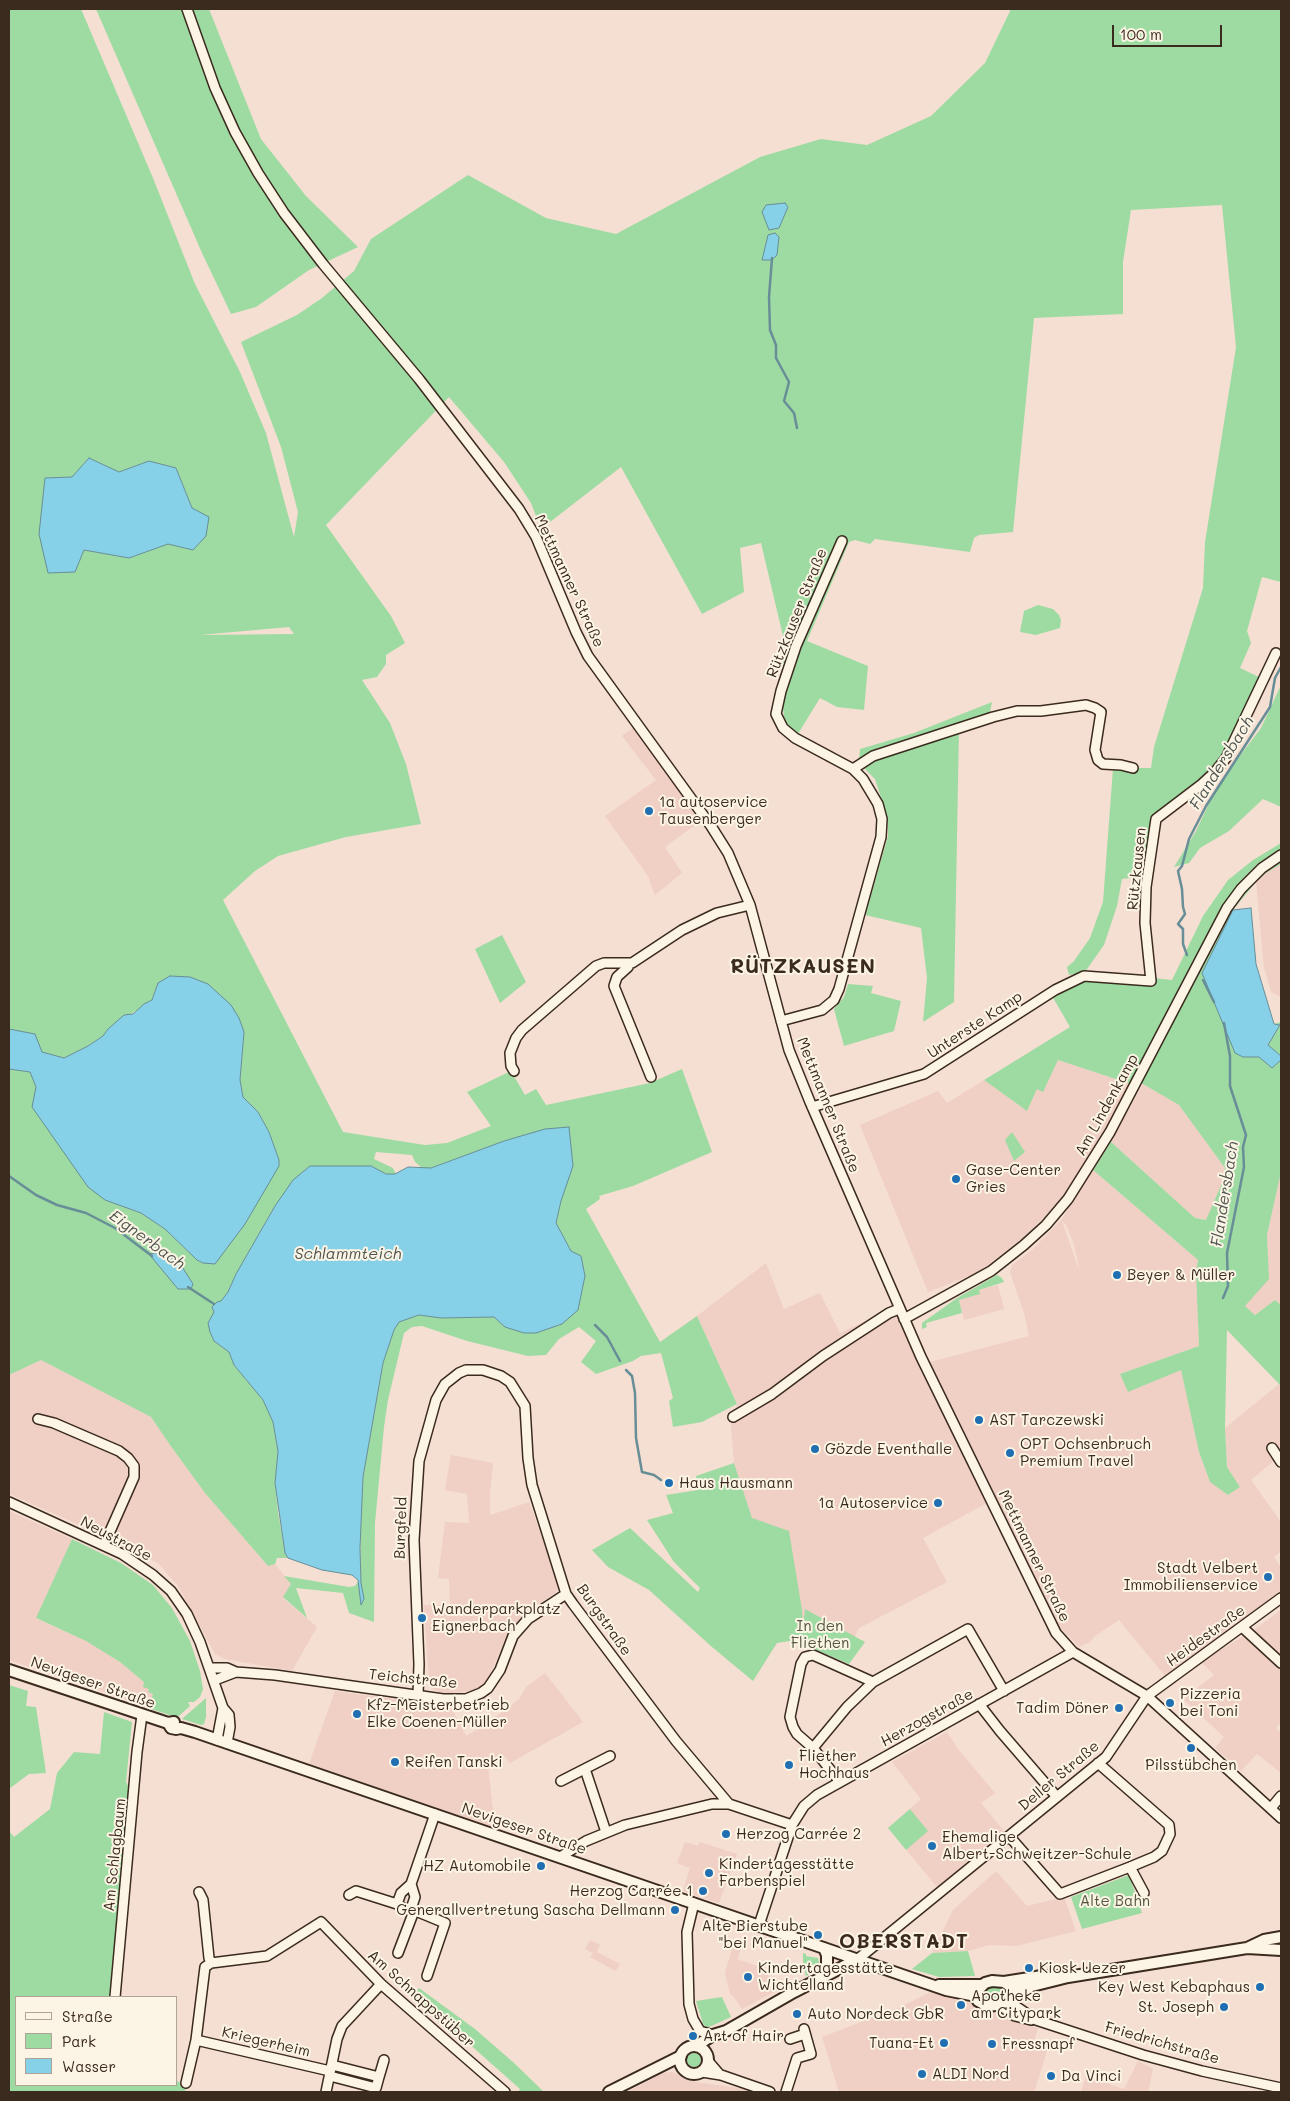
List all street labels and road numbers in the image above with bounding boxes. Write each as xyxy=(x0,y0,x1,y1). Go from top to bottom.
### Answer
street label: Mettmanner Straße xyxy=(530,512,608,650)
street label: Rützkauser Straße xyxy=(763,546,831,680)
street label: Rützkausen xyxy=(1124,827,1150,911)
street label: Unterste Kamp xyxy=(924,988,1026,1062)
street label: Mettmanner Straße xyxy=(793,1035,863,1175)
street label: Am Lindenkamp xyxy=(1072,1051,1142,1159)
street label: Mettmanner Straße xyxy=(994,1487,1074,1625)
street label: Burgfeld xyxy=(391,1497,411,1559)
street label: Neustraße xyxy=(77,1513,155,1565)
street label: Burgstraße xyxy=(573,1581,635,1659)
street label: Heidestraße xyxy=(1163,1601,1249,1671)
street label: Nevigeser Straße xyxy=(28,1653,158,1713)
street label: Teichstraße xyxy=(368,1665,458,1693)
street label: Herzogstraße xyxy=(878,1685,976,1751)
street label: Deller Straße xyxy=(1015,1737,1103,1815)
street label: Am Schlagbaum xyxy=(100,1798,130,1912)
street label: Nevigeser Straße xyxy=(459,1799,589,1859)
street label: Am Schnappstüber xyxy=(364,1946,478,2052)
street label: Friedrichstraße xyxy=(1103,2018,1221,2068)
street label: Kriegerheim xyxy=(220,2023,312,2061)

